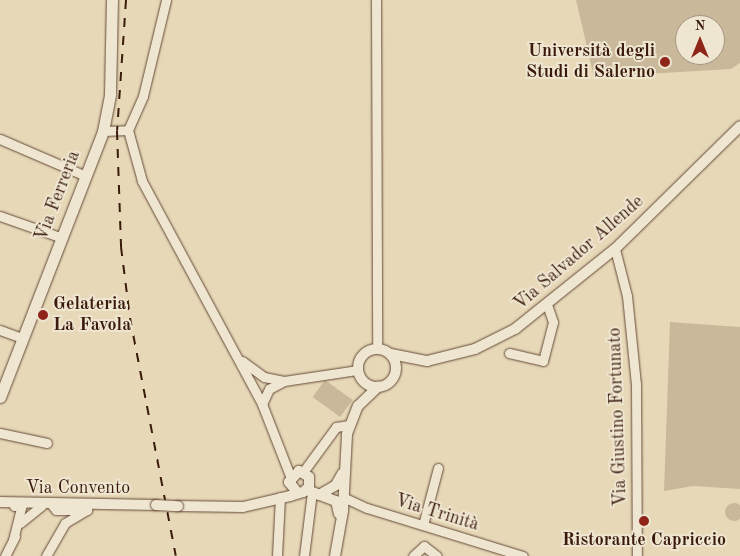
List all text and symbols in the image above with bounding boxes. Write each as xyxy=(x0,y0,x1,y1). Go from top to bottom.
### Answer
north arrow xyxy=(675,15,725,65)
text: N xyxy=(695,19,705,33)
place label: Università degli Studi di Salerno xyxy=(526,41,655,84)
marker: Università degli Studi di Salerno xyxy=(659,56,671,68)
street label: Via Ferreria xyxy=(31,148,85,244)
street label: Via Salvador Allende xyxy=(510,191,648,315)
place label: Gelateria La Favola xyxy=(53,294,131,336)
marker: Gelateria La Favola xyxy=(37,309,49,321)
street label: Via Giustino Fortunato xyxy=(604,327,632,507)
street label: Via Convento xyxy=(26,477,130,499)
street label: Via Trinità xyxy=(392,490,482,536)
marker: Ristorante Capriccio xyxy=(638,515,650,527)
place label: Ristorante Capriccio xyxy=(562,529,726,551)

